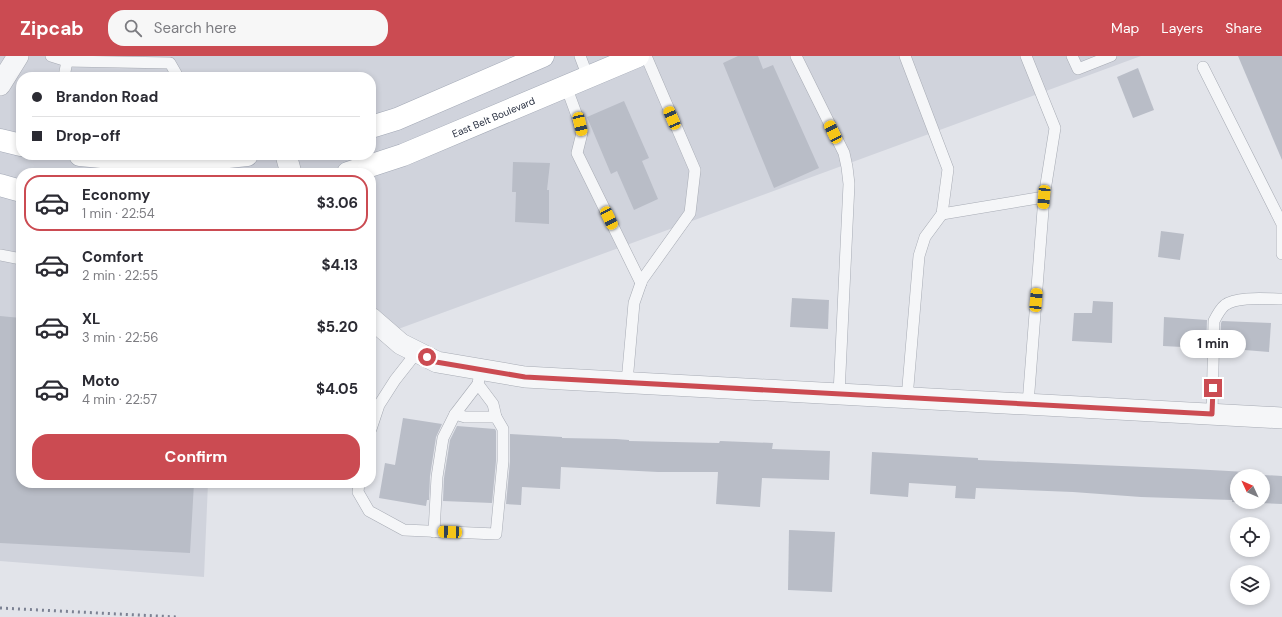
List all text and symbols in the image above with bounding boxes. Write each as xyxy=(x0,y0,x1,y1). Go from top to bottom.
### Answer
search box xyxy=(108,10,388,46)
text: Zipcab xyxy=(20,16,84,41)
icon: search xyxy=(122,17,144,39)
text: Search here xyxy=(154,18,237,38)
text: Map xyxy=(1111,19,1139,37)
text: Layers xyxy=(1161,19,1203,37)
text: Share xyxy=(1225,19,1262,37)
text: Brandon Road xyxy=(56,87,158,107)
street label: East Belt Boulevard xyxy=(450,94,537,141)
car xyxy=(662,105,682,131)
car xyxy=(571,111,589,137)
car xyxy=(822,119,844,145)
text: Drop-off xyxy=(56,126,121,146)
icon: car xyxy=(34,185,70,221)
text: Economy xyxy=(82,185,150,205)
car xyxy=(1037,185,1051,209)
text: $3.06 xyxy=(317,193,358,213)
text: 1 min · 22:54 xyxy=(82,205,155,222)
car xyxy=(598,205,620,231)
icon: car xyxy=(34,247,70,283)
text: Comfort xyxy=(82,247,143,267)
text: $4.13 xyxy=(321,255,358,275)
text: 2 min · 22:55 xyxy=(82,267,158,284)
car xyxy=(1029,288,1043,312)
icon: car xyxy=(34,309,70,345)
text: XL xyxy=(82,309,100,329)
text: $5.20 xyxy=(317,317,358,337)
text: 3 min · 22:56 xyxy=(82,329,159,346)
callout: 1 min xyxy=(1180,330,1246,358)
text: 1 min xyxy=(1197,335,1229,352)
route start xyxy=(418,348,436,366)
icon: car xyxy=(34,371,70,407)
text: Moto xyxy=(82,371,120,391)
text: $4.05 xyxy=(316,379,358,399)
route end xyxy=(1204,379,1222,397)
text: 4 min · 22:57 xyxy=(82,391,157,408)
button: Confirm xyxy=(32,434,360,480)
north arrow xyxy=(1230,469,1270,509)
map controls xyxy=(1230,469,1270,605)
button: locate xyxy=(1230,517,1270,557)
car xyxy=(438,526,462,538)
button: layers xyxy=(1230,565,1270,605)

